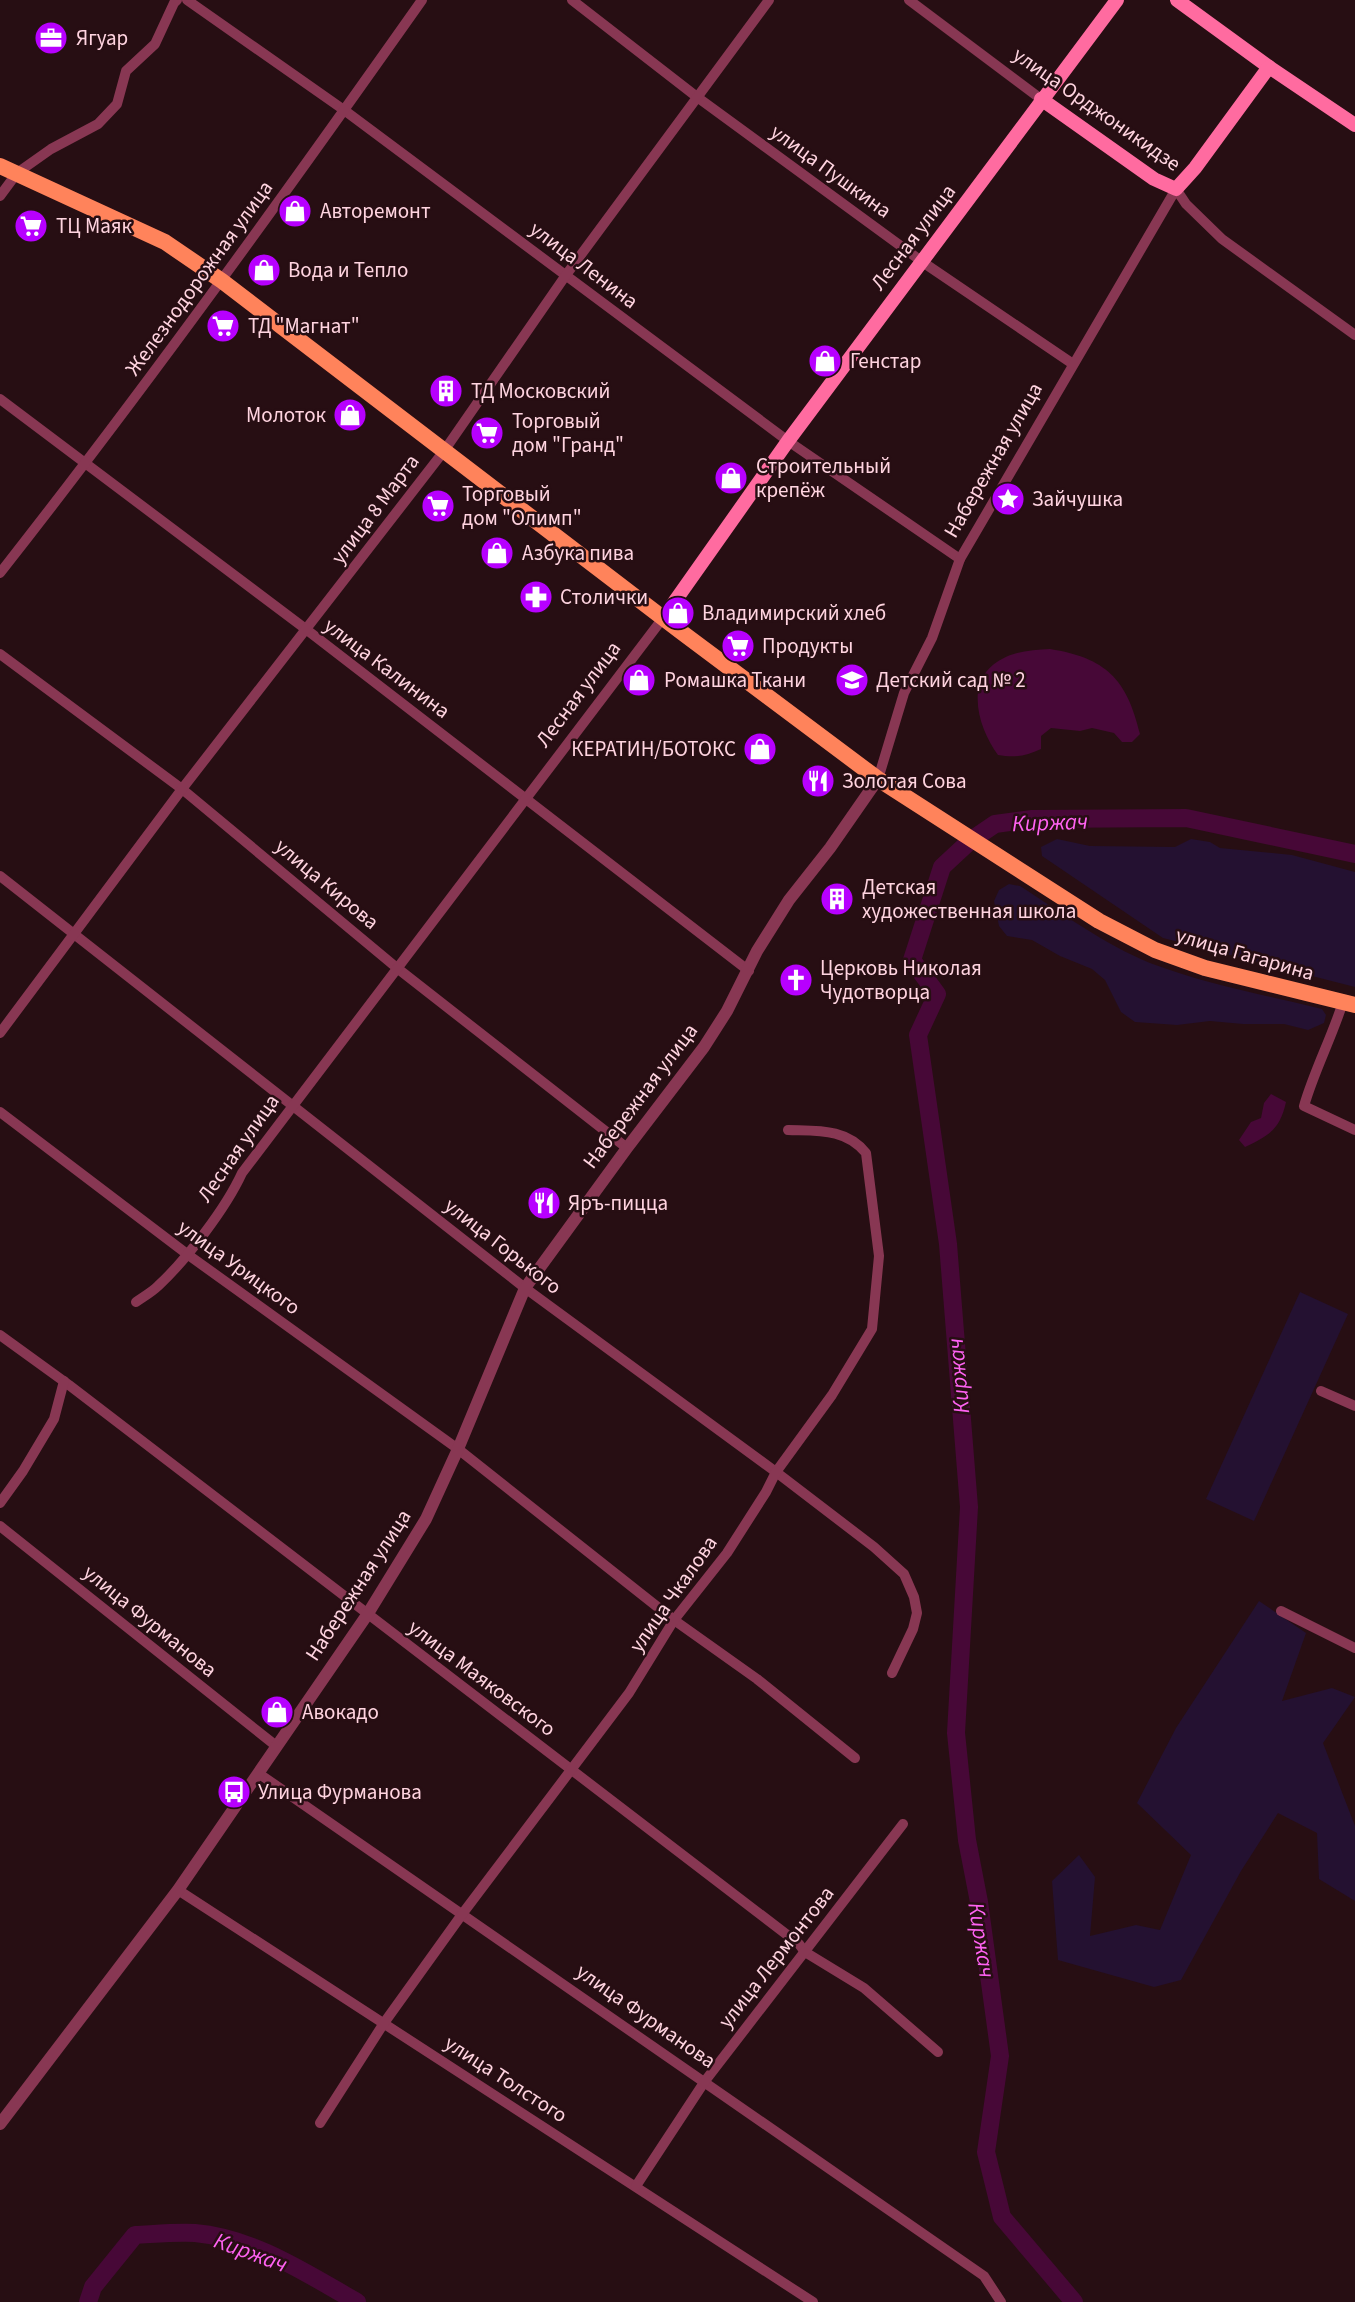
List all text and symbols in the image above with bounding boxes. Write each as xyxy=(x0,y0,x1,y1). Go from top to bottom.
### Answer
office icon: Ягуар xyxy=(32,19,70,57)
place label: Ягуар xyxy=(76,23,128,53)
street label: улица Орджоникидзе xyxy=(1007,40,1187,178)
street label: улица Пушкина xyxy=(764,117,898,225)
street label: Железнодорожная улица xyxy=(118,174,280,382)
street label: Лесная улица xyxy=(863,178,963,296)
shop icon: Авторемонт xyxy=(276,192,314,230)
place label: Авторемонт xyxy=(320,196,431,226)
supermarket icon: ТЦ Маяк xyxy=(12,207,50,245)
place label: ТЦ Маяк xyxy=(56,211,133,241)
street label: улица Ленина xyxy=(523,214,645,316)
shop icon: Вода и Тепло xyxy=(245,251,283,289)
place label: Вода и Тепло xyxy=(288,255,408,285)
supermarket icon: ТД "Магнат" xyxy=(204,307,242,345)
place label: ТД "Магнат" xyxy=(248,311,360,341)
shop icon: Генстар xyxy=(806,342,844,380)
place label: Генстар xyxy=(850,346,921,376)
building icon: ТД Московский xyxy=(427,372,465,410)
place label: ТД Московский xyxy=(471,376,611,406)
street label: Набережная улица xyxy=(936,377,1050,543)
shop icon: Молоток xyxy=(331,396,369,434)
place label: Молоток xyxy=(246,400,327,430)
place label: Торговый дом "Гранд" xyxy=(512,406,624,460)
supermarket icon: Торговый дом "Гранд" xyxy=(468,414,506,452)
street label: улица 8 Марта xyxy=(324,448,426,570)
place label: Строительный крепёж xyxy=(756,451,891,505)
shop icon: Строительный крепёж xyxy=(712,459,750,497)
place label: Торговый дом "Олимп" xyxy=(462,479,582,533)
place icon: Зайчушка xyxy=(989,480,1027,518)
place label: Зайчушка xyxy=(1032,484,1123,514)
supermarket icon: Торговый дом "Олимп" xyxy=(419,487,457,525)
shop icon: Азбука пива xyxy=(478,534,516,572)
place label: Азбука пива xyxy=(522,538,634,568)
pharmacy icon: Столички xyxy=(517,578,555,616)
place label: Столички xyxy=(560,582,648,612)
shop icon: Владимирский хлеб xyxy=(659,594,697,632)
place label: Владимирский хлеб xyxy=(702,598,886,628)
street label: улица Калинина xyxy=(318,611,456,725)
supermarket icon: Продукты xyxy=(719,627,757,665)
place label: Продукты xyxy=(762,631,853,661)
street label: Лесная улица xyxy=(528,635,628,753)
shop icon: Ромашка Ткани xyxy=(620,661,658,699)
school or university icon: Детский сад № 2 xyxy=(833,661,871,699)
place label: Ромашка Ткани xyxy=(664,665,806,695)
place label: Детский сад № 2 xyxy=(876,665,1026,695)
shop icon: КЕРАТИН/БОТОКС xyxy=(741,730,779,768)
place label: КЕРАТИН/БОТОКС xyxy=(571,734,736,764)
restaurant icon: Золотая Сова xyxy=(799,762,837,800)
place label: Золотая Сова xyxy=(842,766,967,796)
water label: Киржач xyxy=(1012,805,1089,840)
street label: улица Кирова xyxy=(268,832,386,936)
place label: Детская художественная школа xyxy=(862,872,1076,926)
building icon: Детская художественная школа xyxy=(818,880,856,918)
street label: улица Гагарина xyxy=(1172,920,1318,988)
place label: Церковь Николая Чудотворца xyxy=(820,953,982,1007)
church icon: Церковь Николая Чудотворца xyxy=(777,961,815,999)
street label: Набережная улица xyxy=(575,1017,705,1175)
street label: Лесная улица xyxy=(190,1088,286,1208)
restaurant icon: Яръ-пицца xyxy=(525,1184,563,1222)
place label: Яръ-пицца xyxy=(568,1188,668,1218)
street label: улица Горького xyxy=(438,1191,568,1301)
street label: улица Урицкого xyxy=(171,1212,307,1322)
water label: Киржач xyxy=(939,1337,978,1415)
street label: Набережная улица xyxy=(298,1503,418,1667)
street label: улица Чкалова xyxy=(622,1530,724,1658)
street label: улица Фурманова xyxy=(77,1558,223,1684)
street label: улица Маяковского xyxy=(402,1612,562,1744)
shop icon: Авокадо xyxy=(258,1693,296,1731)
place label: Авокадо xyxy=(302,1697,379,1727)
bus stop icon: Улица Фурманова xyxy=(215,1773,253,1811)
place label: Улица Фурманова xyxy=(258,1777,422,1807)
street label: улица Лермонтова xyxy=(711,1880,841,2034)
water label: Киржач xyxy=(959,1900,1004,1980)
street label: улица Фурманова xyxy=(570,1957,722,2075)
street label: улица Толстого xyxy=(439,2028,573,2130)
water label: Киржач xyxy=(210,2224,292,2281)

